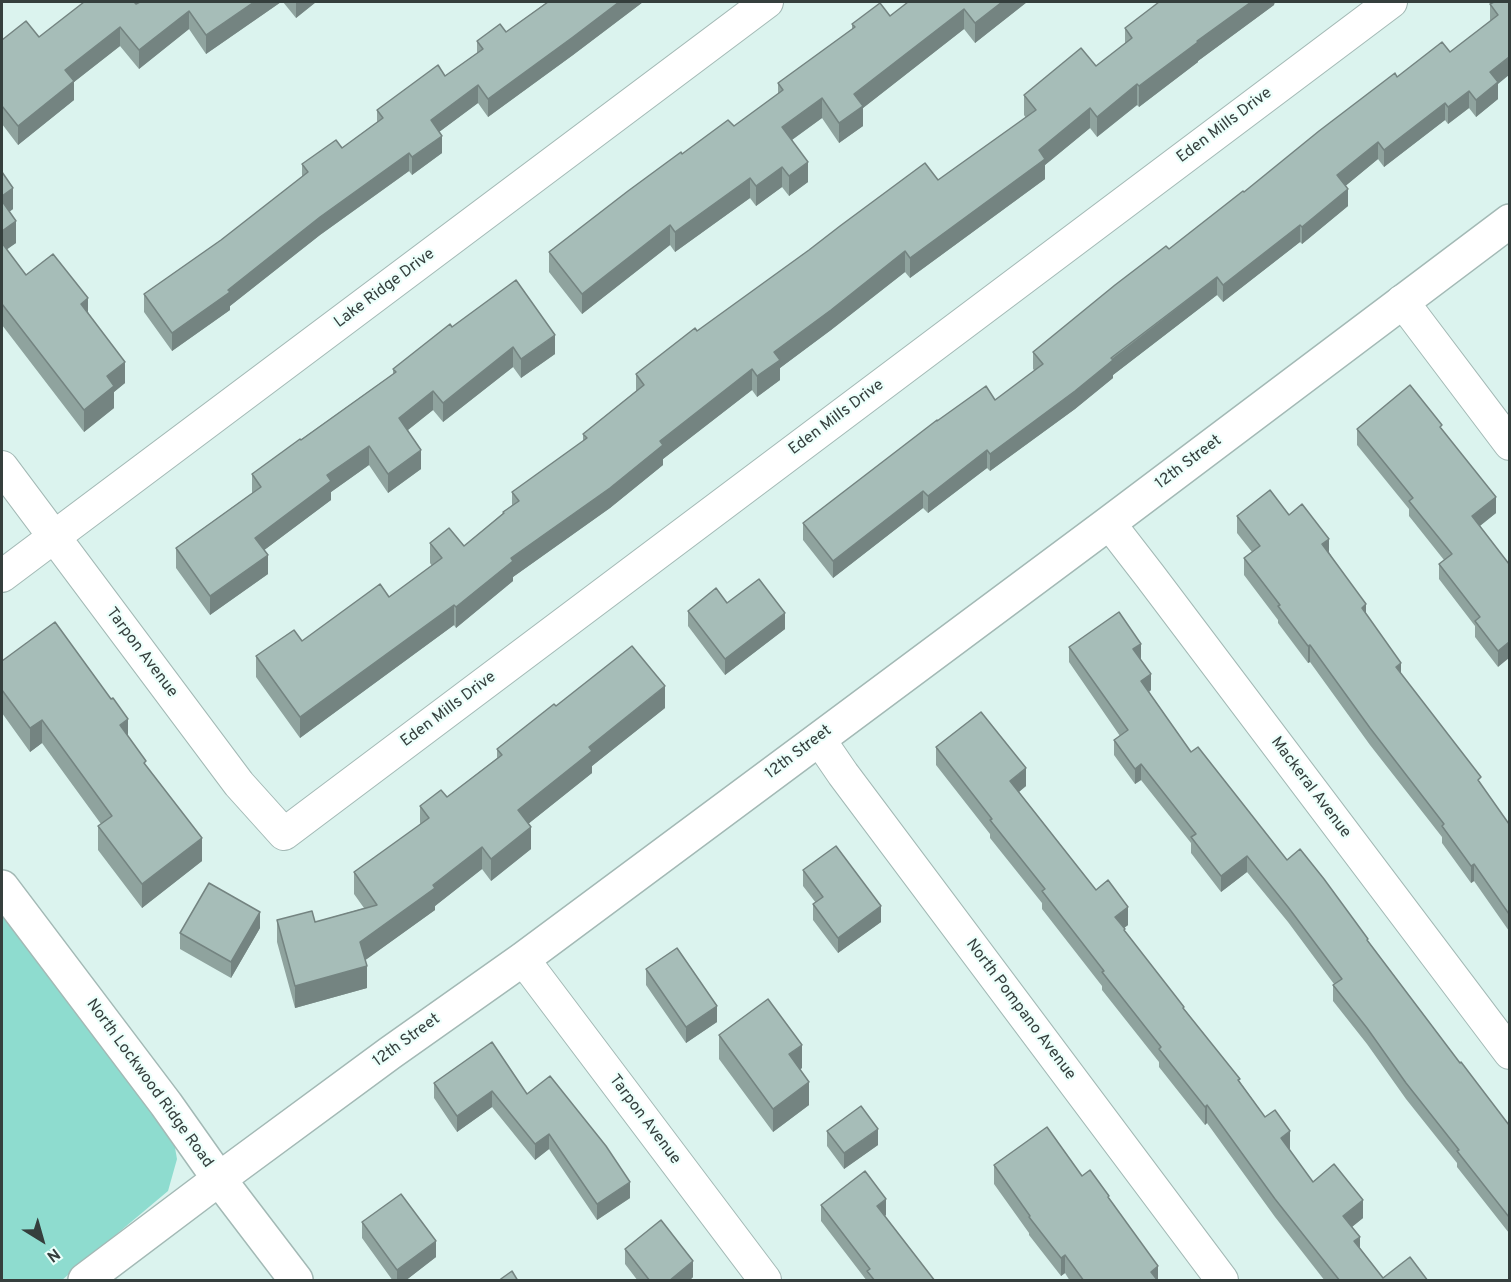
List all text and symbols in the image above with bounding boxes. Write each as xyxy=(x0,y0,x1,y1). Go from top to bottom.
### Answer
street label: Eden Mills Drive xyxy=(1174,84,1276,168)
street label: Lake Ridge Drive xyxy=(331,245,439,333)
street label: Eden Mills Drive xyxy=(786,376,888,460)
street label: 12th Street xyxy=(1152,432,1226,494)
street label: Tarpon Avenue xyxy=(101,604,181,702)
street label: Eden Mills Drive xyxy=(398,668,500,752)
street label: 12th Street xyxy=(762,722,836,784)
street label: Mackeral Avenue xyxy=(1266,734,1354,842)
street label: North Pompano Avenue xyxy=(961,936,1079,1084)
street label: North Lockwood Ridge Road xyxy=(81,996,217,1172)
street label: 12th Street xyxy=(370,1010,444,1072)
street label: Tarpon Avenue xyxy=(604,1071,684,1169)
north arrow xyxy=(12,1210,72,1270)
text: N xyxy=(42,1243,63,1266)

